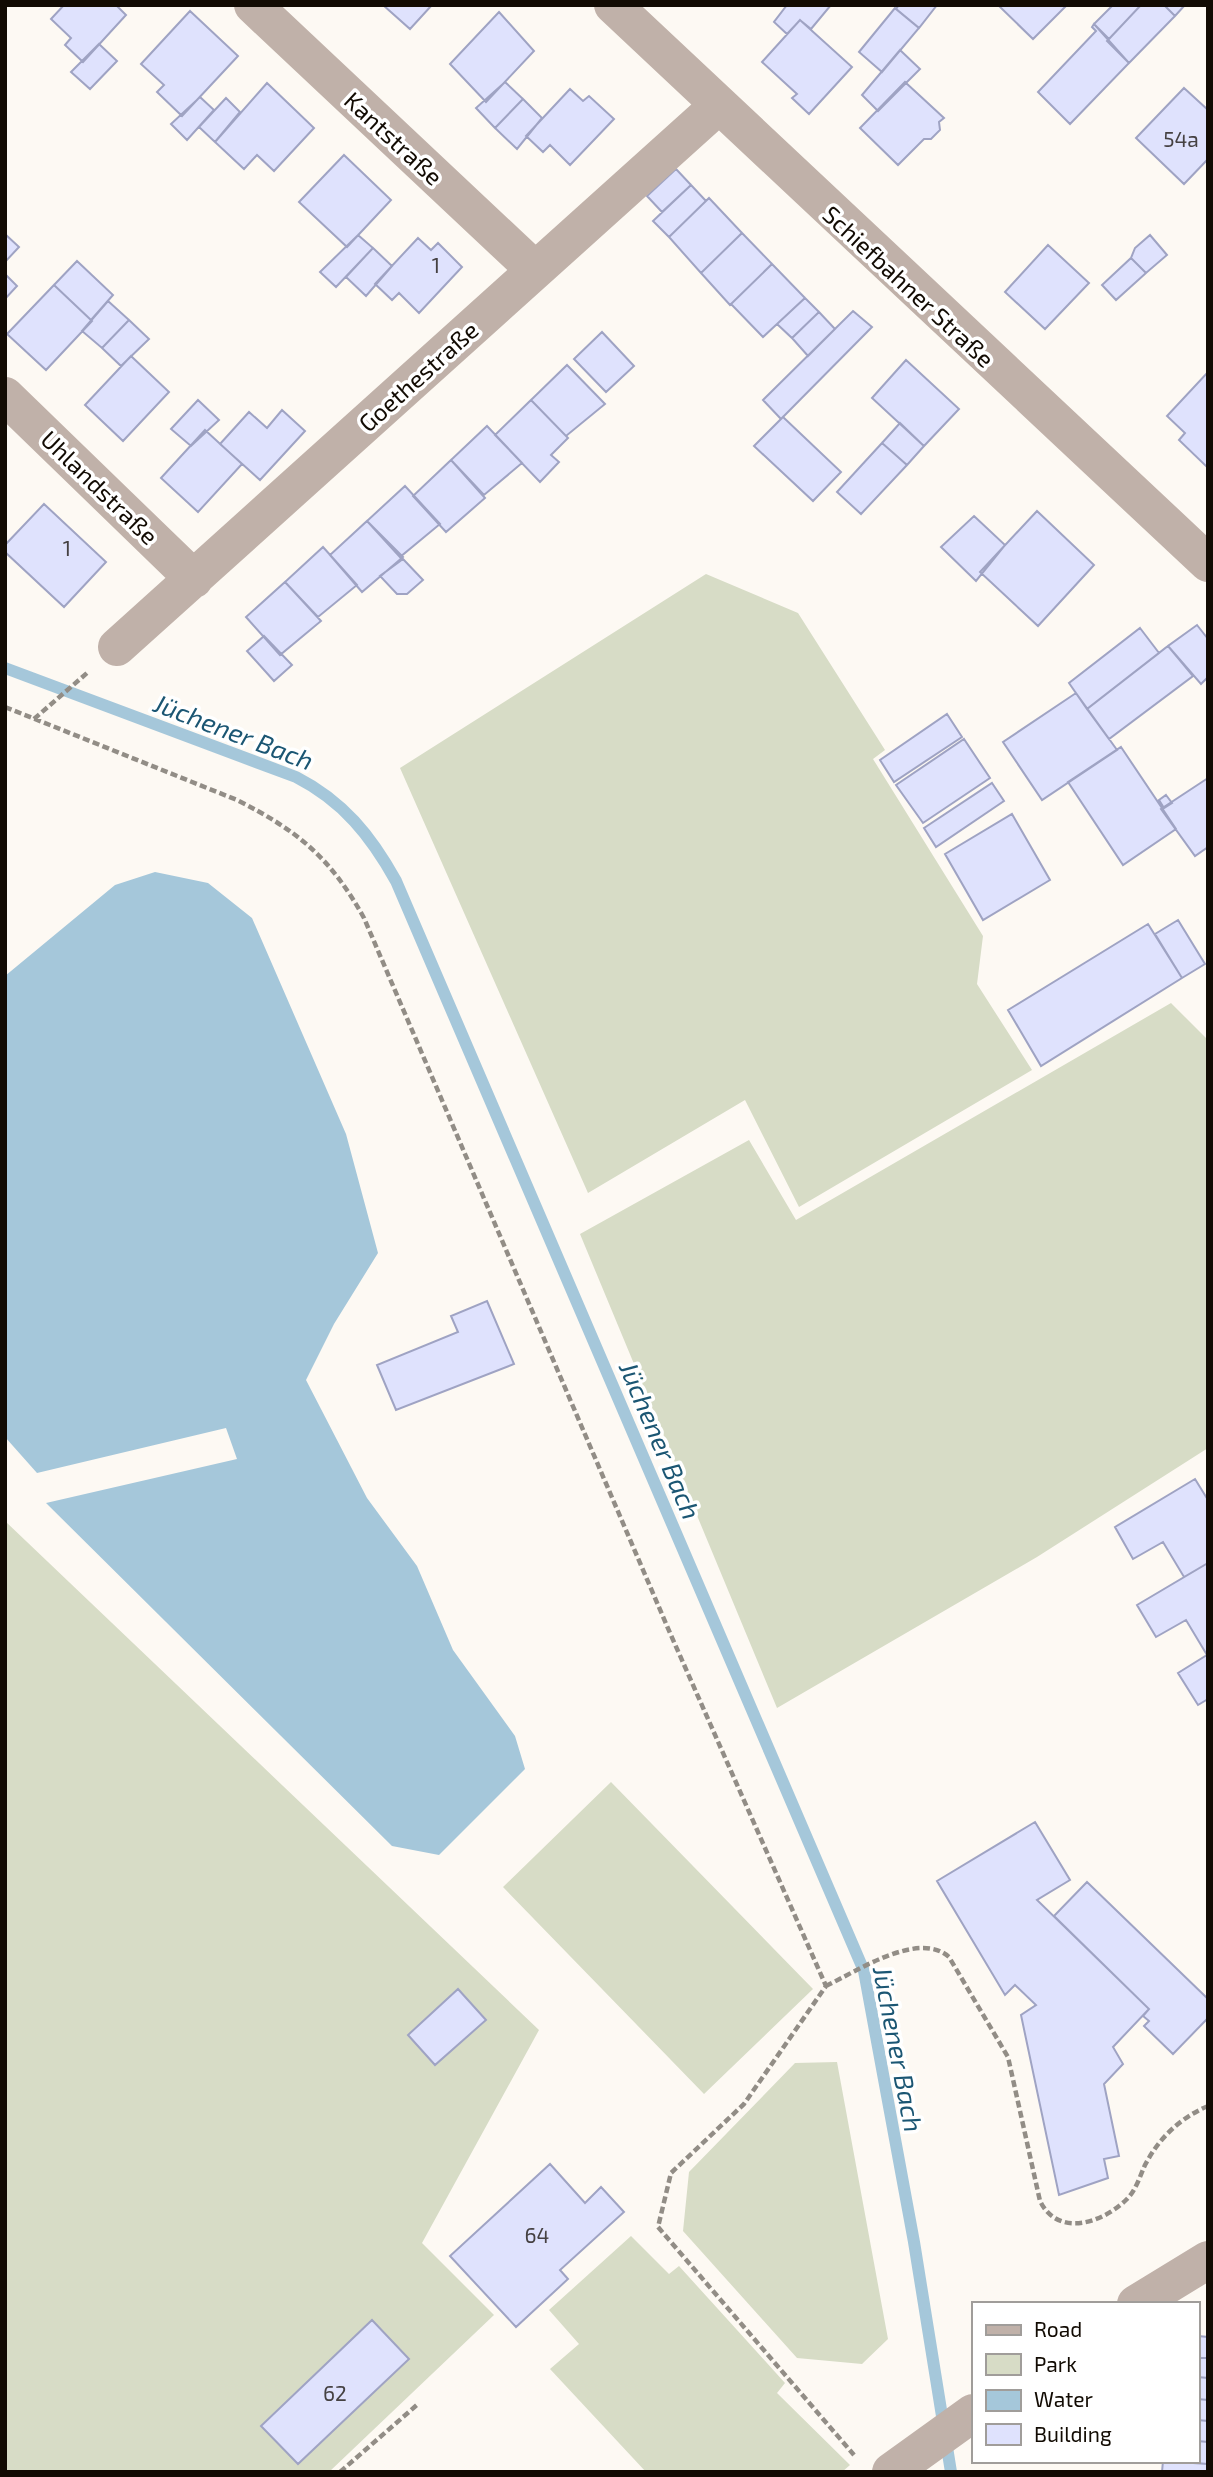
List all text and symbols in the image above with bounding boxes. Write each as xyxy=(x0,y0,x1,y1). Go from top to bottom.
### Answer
street label: Kantstraße xyxy=(339,85,449,191)
house number: 54a xyxy=(1163,126,1199,151)
street label: Schiefbahner Straße xyxy=(817,199,1001,373)
house number: 1 xyxy=(432,252,440,277)
street label: Goethestraße xyxy=(352,315,484,437)
street label: Uhlandstraße xyxy=(36,424,164,550)
house number: 1 xyxy=(63,535,71,560)
water label: Jüchener Bach xyxy=(149,686,318,776)
water label: Jüchener Bach xyxy=(613,1356,708,1524)
water label: Jüchener Bach xyxy=(868,1962,930,2135)
house number: 64 xyxy=(525,2222,549,2247)
legend xyxy=(972,2302,1199,2463)
text: Road xyxy=(1034,2316,1082,2341)
text: Park xyxy=(1034,2351,1077,2376)
house number: 62 xyxy=(323,2380,347,2405)
text: Water xyxy=(1034,2386,1093,2411)
text: Building xyxy=(1034,2421,1112,2446)

